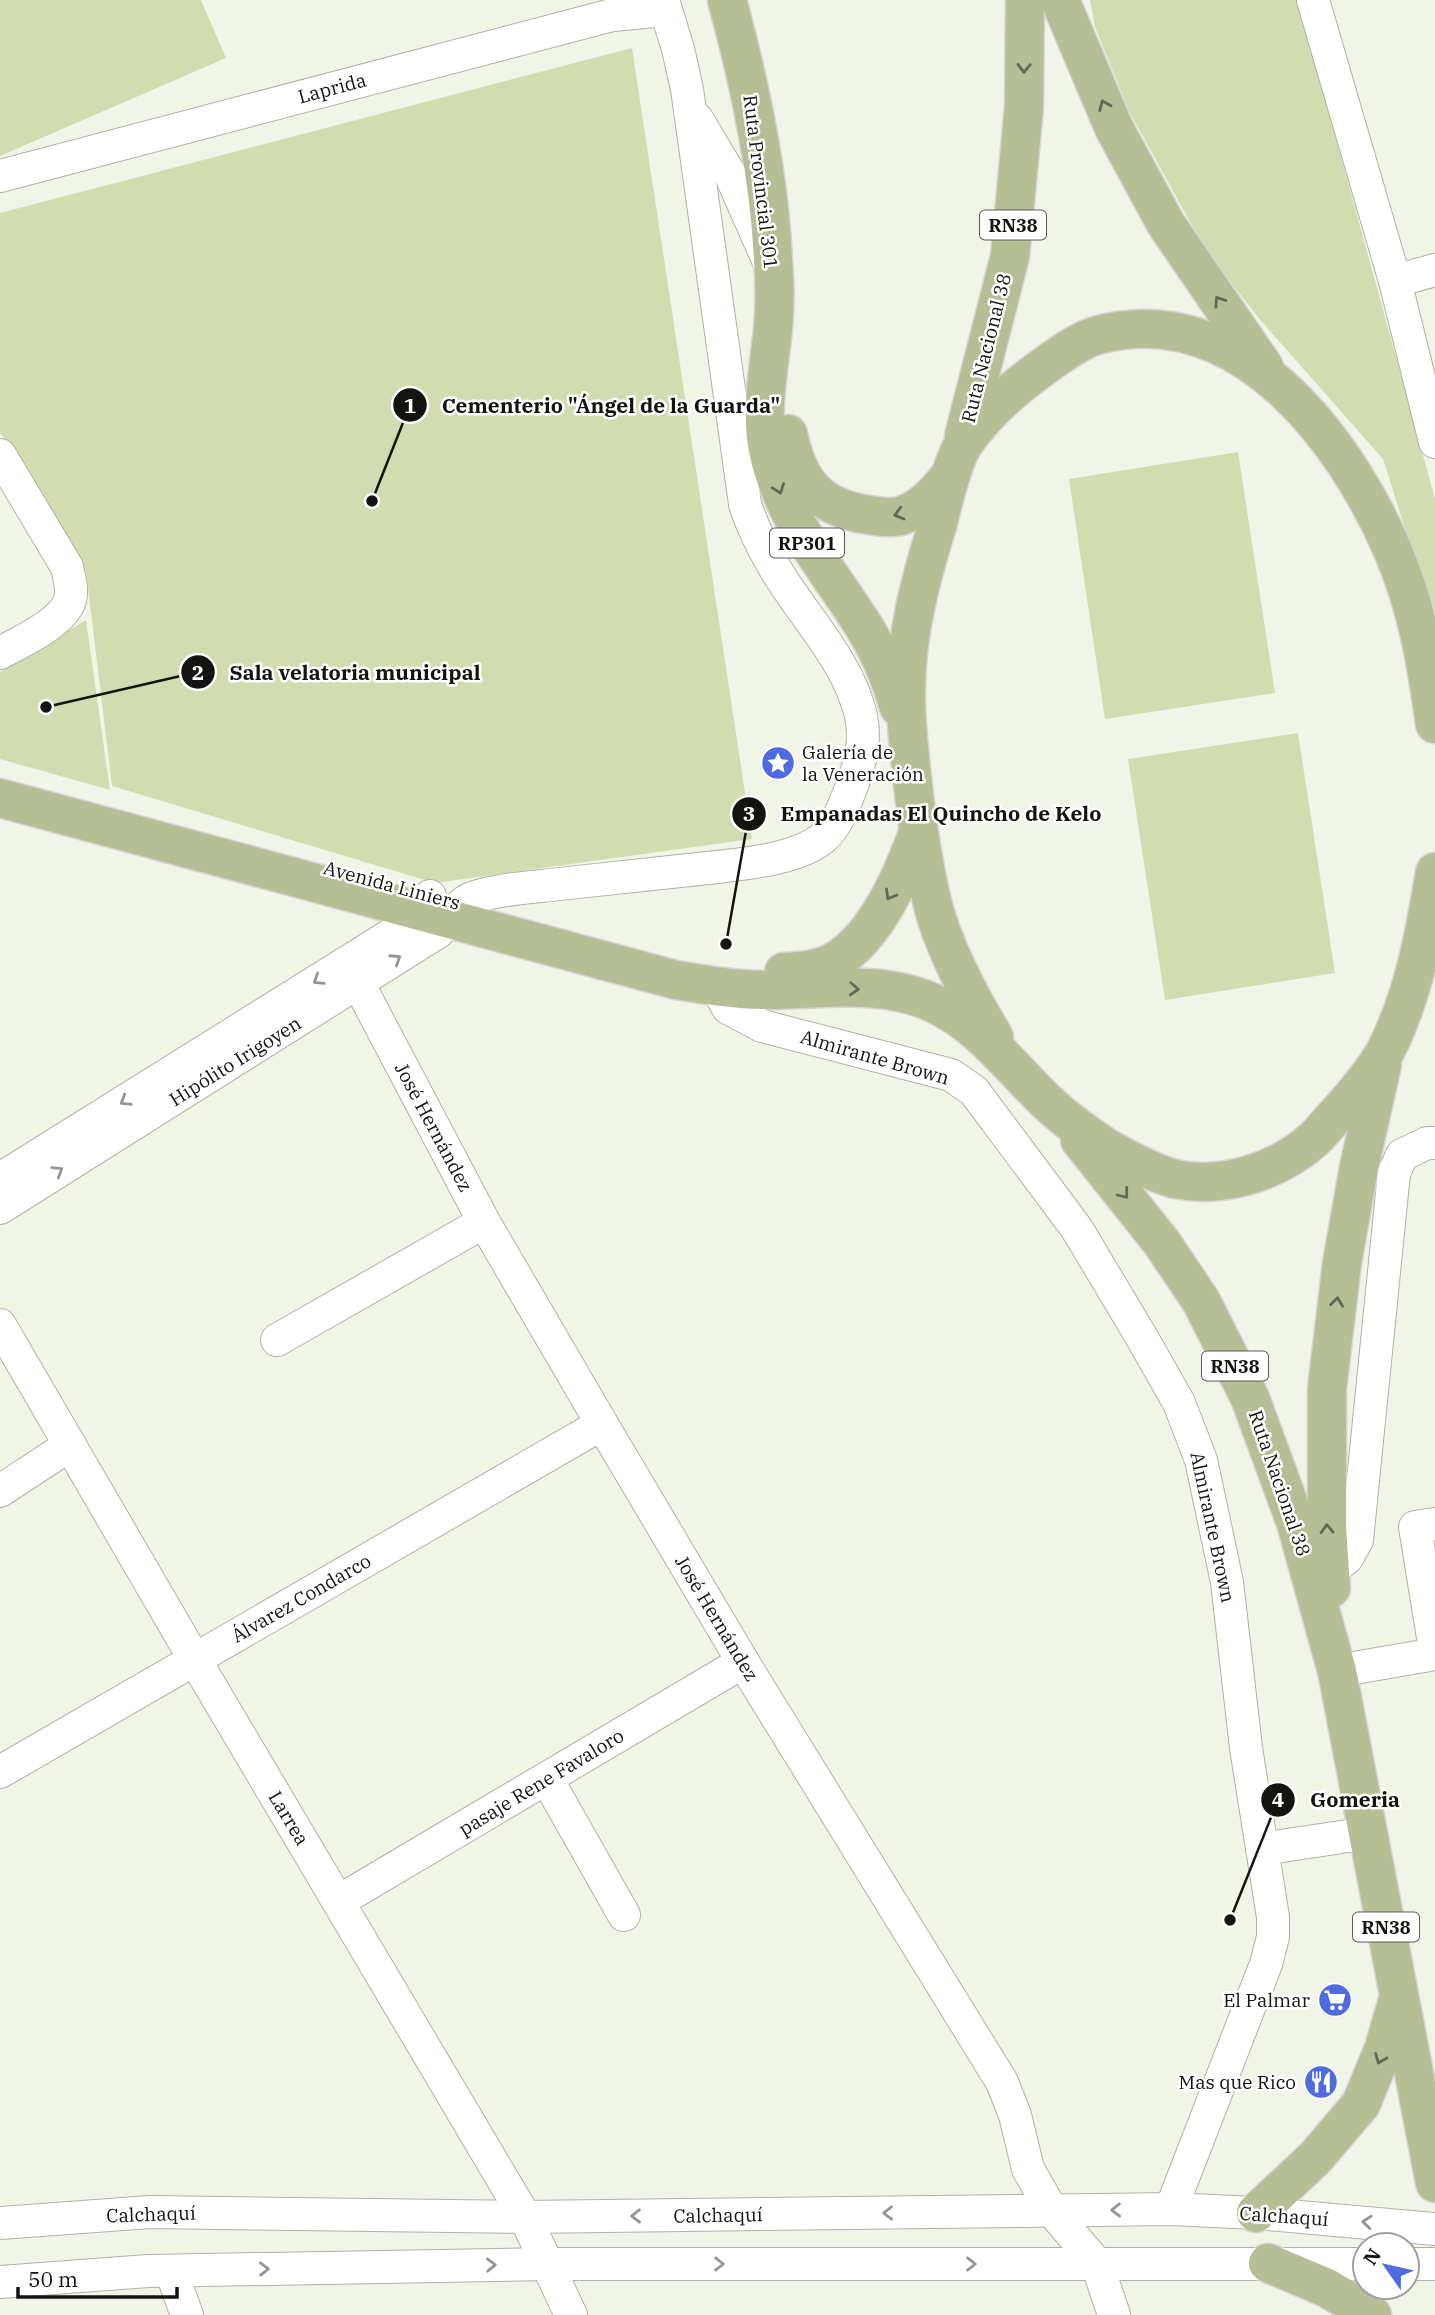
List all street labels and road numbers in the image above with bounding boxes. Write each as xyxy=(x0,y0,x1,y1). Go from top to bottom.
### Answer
street label: Laprida xyxy=(295,67,369,109)
street label: Ruta Provincial 301 xyxy=(738,94,784,270)
road number: RN38 xyxy=(980,210,1046,240)
street label: Ruta Nacional 38 xyxy=(956,271,1016,425)
road number: RP301 xyxy=(770,528,844,558)
street label: Avenida Liniers xyxy=(321,855,463,915)
street label: Hipólito Irigoyen xyxy=(165,1011,305,1111)
street label: Almirante Brown xyxy=(798,1024,952,1090)
street label: José Hernández xyxy=(390,1058,478,1196)
road number: RN38 xyxy=(1202,1352,1268,1380)
street label: Ruta Nacional 38 xyxy=(1244,1407,1316,1559)
street label: Almirante Brown xyxy=(1185,1449,1241,1605)
street label: Álvarez Condarco xyxy=(227,1548,375,1648)
street label: José Hernández xyxy=(670,1551,764,1685)
street label: pasaje Rene Favaloro xyxy=(454,1723,628,1841)
street label: Larrea xyxy=(263,1786,315,1850)
road number: RN38 xyxy=(1353,1912,1419,1941)
street label: Calchaquí xyxy=(106,2200,196,2228)
street label: Calchaquí xyxy=(1239,2201,1329,2231)
street label: Calchaquí xyxy=(673,2202,763,2228)

